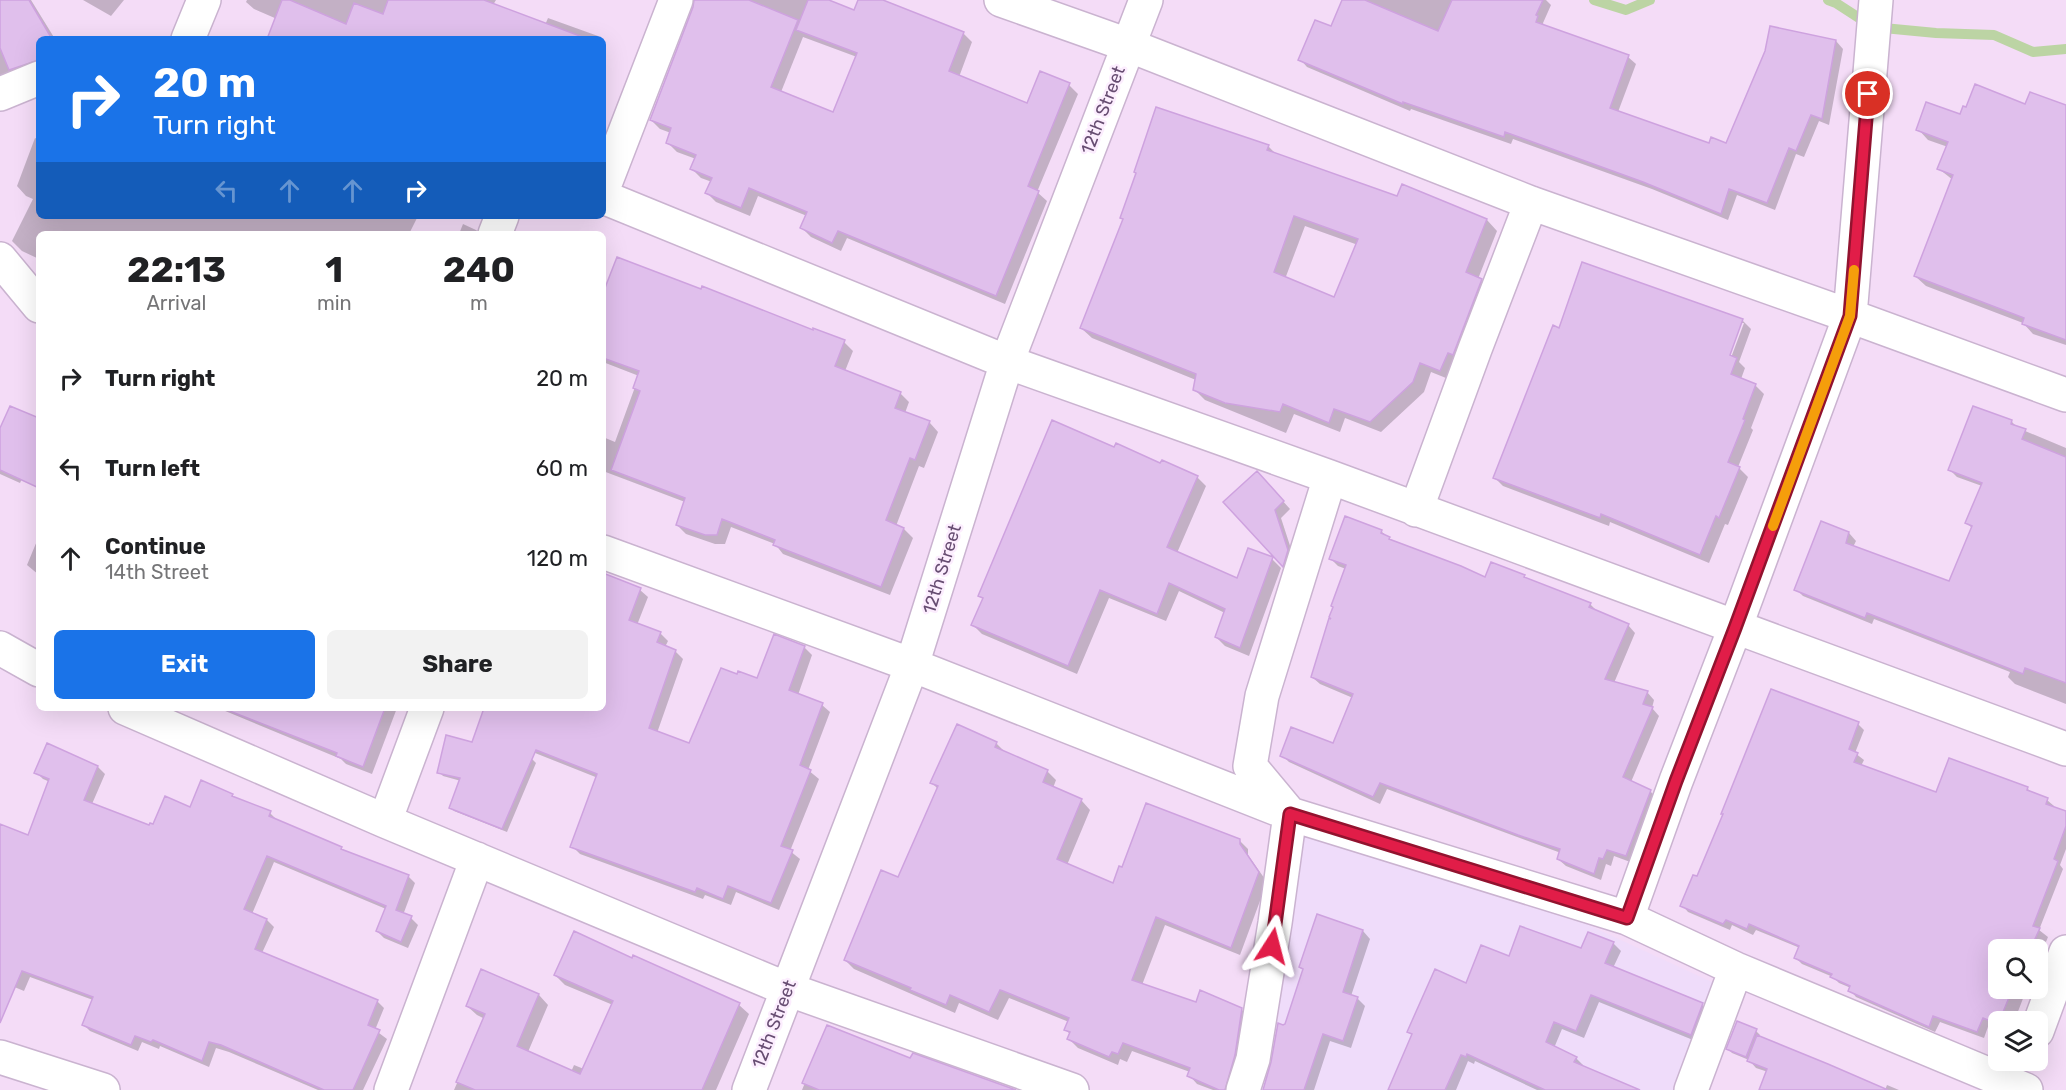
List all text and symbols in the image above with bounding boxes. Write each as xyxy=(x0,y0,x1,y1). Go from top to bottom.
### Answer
text: 20 m xyxy=(153,58,256,108)
icon: right xyxy=(54,60,132,138)
street label: 12th Street xyxy=(1076,63,1130,157)
pin xyxy=(1842,68,1893,119)
icon: arrive xyxy=(1851,77,1884,110)
text: Turn right xyxy=(153,109,276,141)
icon: left xyxy=(210,174,243,207)
icon: ahead xyxy=(273,174,306,207)
icon: ahead xyxy=(336,174,369,207)
icon: right xyxy=(399,174,432,207)
text: 22:13 xyxy=(127,248,226,291)
text: 1 xyxy=(325,248,343,291)
text: 240 xyxy=(443,248,515,291)
text: Arrival xyxy=(146,291,206,315)
text: min xyxy=(317,291,352,315)
text: m xyxy=(470,291,488,315)
icon: right xyxy=(54,362,87,395)
text: Turn right xyxy=(105,365,215,392)
text: 20 m xyxy=(536,365,588,392)
icon: left xyxy=(54,452,87,485)
text: Turn left xyxy=(105,455,200,482)
text: 60 m xyxy=(536,455,588,482)
street label: 12th Street xyxy=(918,521,966,617)
text: Continue xyxy=(105,533,206,560)
icon: ahead xyxy=(54,542,87,575)
text: 120 m xyxy=(527,545,588,572)
text: 14th Street xyxy=(105,560,209,584)
button: Exit xyxy=(54,630,315,699)
button: Share xyxy=(327,630,588,699)
position arrow xyxy=(1240,914,1304,978)
map controls xyxy=(1988,939,2048,1071)
button: search xyxy=(1988,939,2048,999)
street label: 12th Street xyxy=(747,977,801,1071)
button: layers xyxy=(1988,1011,2048,1071)

